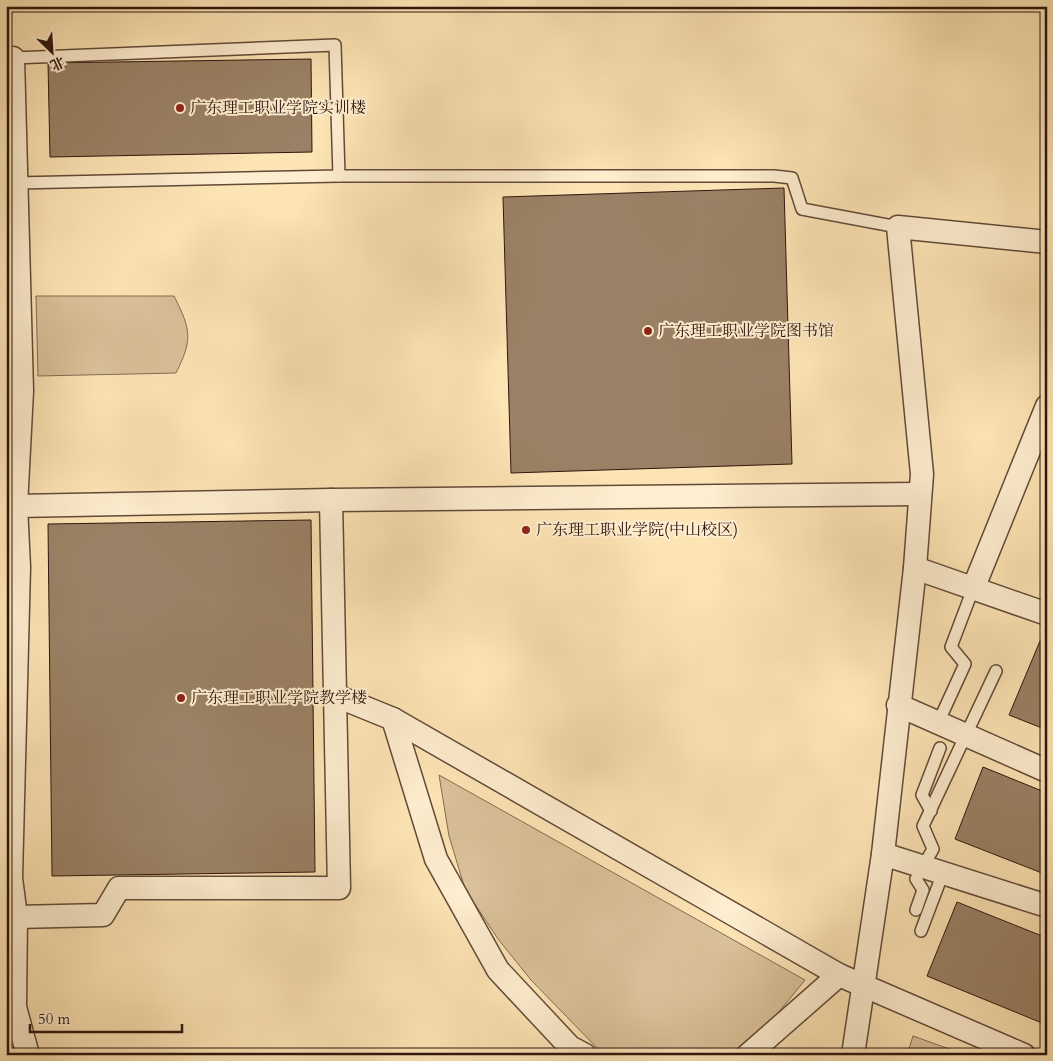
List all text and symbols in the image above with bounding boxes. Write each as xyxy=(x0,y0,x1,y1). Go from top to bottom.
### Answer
north arrow xyxy=(28,28,78,78)
text: 北 xyxy=(47,52,68,75)
place label: 广东理工职业学院实训楼 xyxy=(190,97,366,119)
marker: 广东理工职业学院实训楼 xyxy=(174,102,186,114)
place label: 广东理工职业学院图书馆 xyxy=(658,320,834,342)
marker: 广东理工职业学院图书馆 xyxy=(642,325,654,337)
place label: 广东理工职业学院(中山校区) xyxy=(536,519,738,541)
marker: 广东理工职业学院(中山校区) xyxy=(520,524,532,536)
place label: 广东理工职业学院教学楼 xyxy=(191,687,367,709)
marker: 广东理工职业学院教学楼 xyxy=(175,692,187,704)
scale bar xyxy=(30,1001,182,1033)
text: 50 m xyxy=(38,1009,70,1029)

